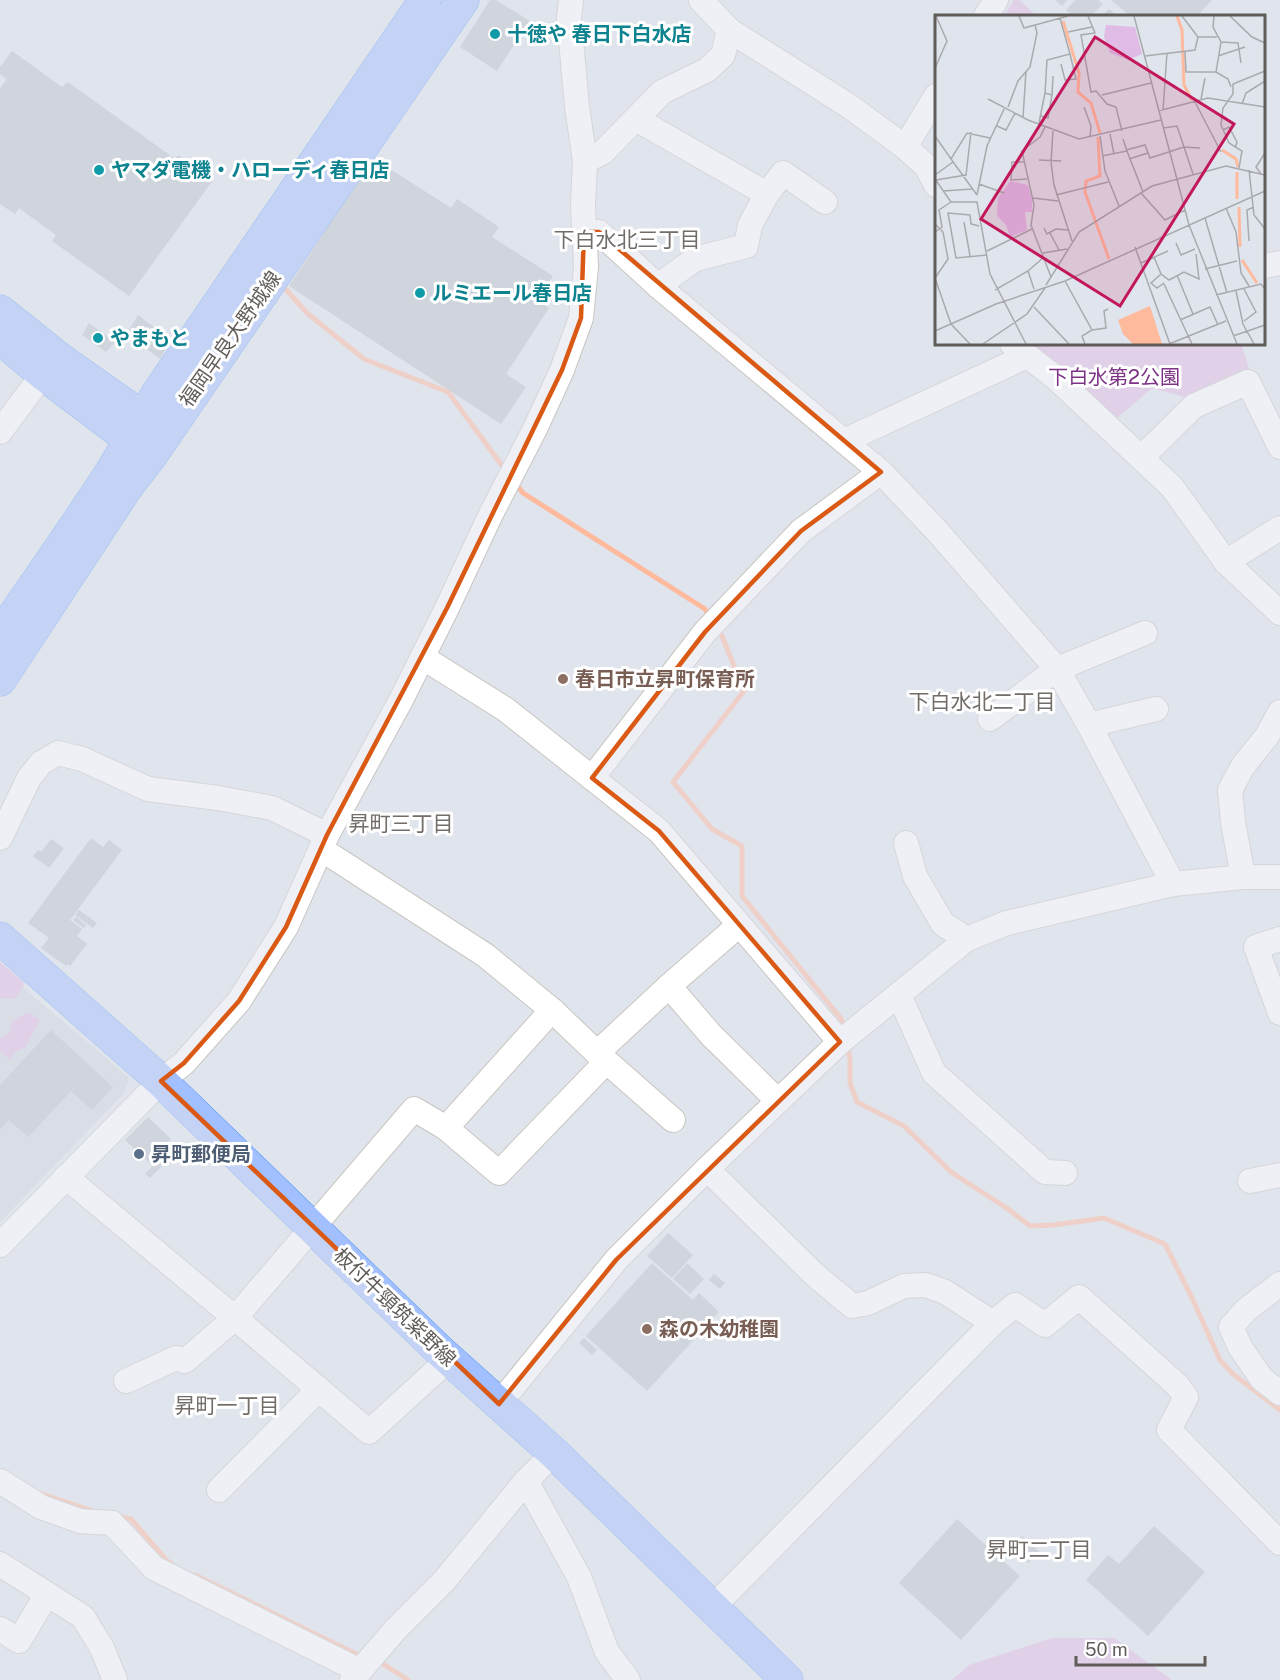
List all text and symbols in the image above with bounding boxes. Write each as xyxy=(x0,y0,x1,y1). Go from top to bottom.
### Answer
inset map xyxy=(935,15,1265,345)
place label: 十徳や 春日下白水店 xyxy=(507,22,692,46)
marker: 十徳や 春日下白水店 xyxy=(488,27,502,41)
place label: ヤマダ電機・ハローディ春日店 xyxy=(111,158,390,182)
marker: ヤマダ電機・ハローディ春日店 xyxy=(92,163,106,177)
district label: 下白水北三丁目 xyxy=(554,227,701,252)
street label: 福岡早良大野城線 xyxy=(174,267,286,411)
place label: ルミエール春日店 xyxy=(432,281,592,305)
marker: ルミエール春日店 xyxy=(413,286,427,300)
place label: やまもと xyxy=(110,326,190,350)
marker: やまもと xyxy=(91,331,105,345)
park label: 下白水第2公園 xyxy=(1048,365,1180,389)
place label: 春日市立昇町保育所 xyxy=(575,667,755,691)
marker: 春日市立昇町保育所 xyxy=(556,672,570,686)
district label: 下白水北二丁目 xyxy=(909,689,1056,714)
district label: 昇町三丁目 xyxy=(349,811,454,836)
place label: 昇町郵便局 xyxy=(151,1142,251,1166)
marker: 昇町郵便局 xyxy=(132,1147,146,1161)
street label: 板付牛頸筑紫野線 xyxy=(329,1243,461,1371)
place label: 森の木幼稚園 xyxy=(659,1317,779,1341)
marker: 森の木幼稚園 xyxy=(640,1322,654,1336)
district label: 昇町一丁目 xyxy=(175,1393,280,1418)
district label: 昇町二丁目 xyxy=(987,1537,1092,1562)
scale bar xyxy=(1076,1629,1205,1667)
text: 50 m xyxy=(1085,1639,1128,1660)

